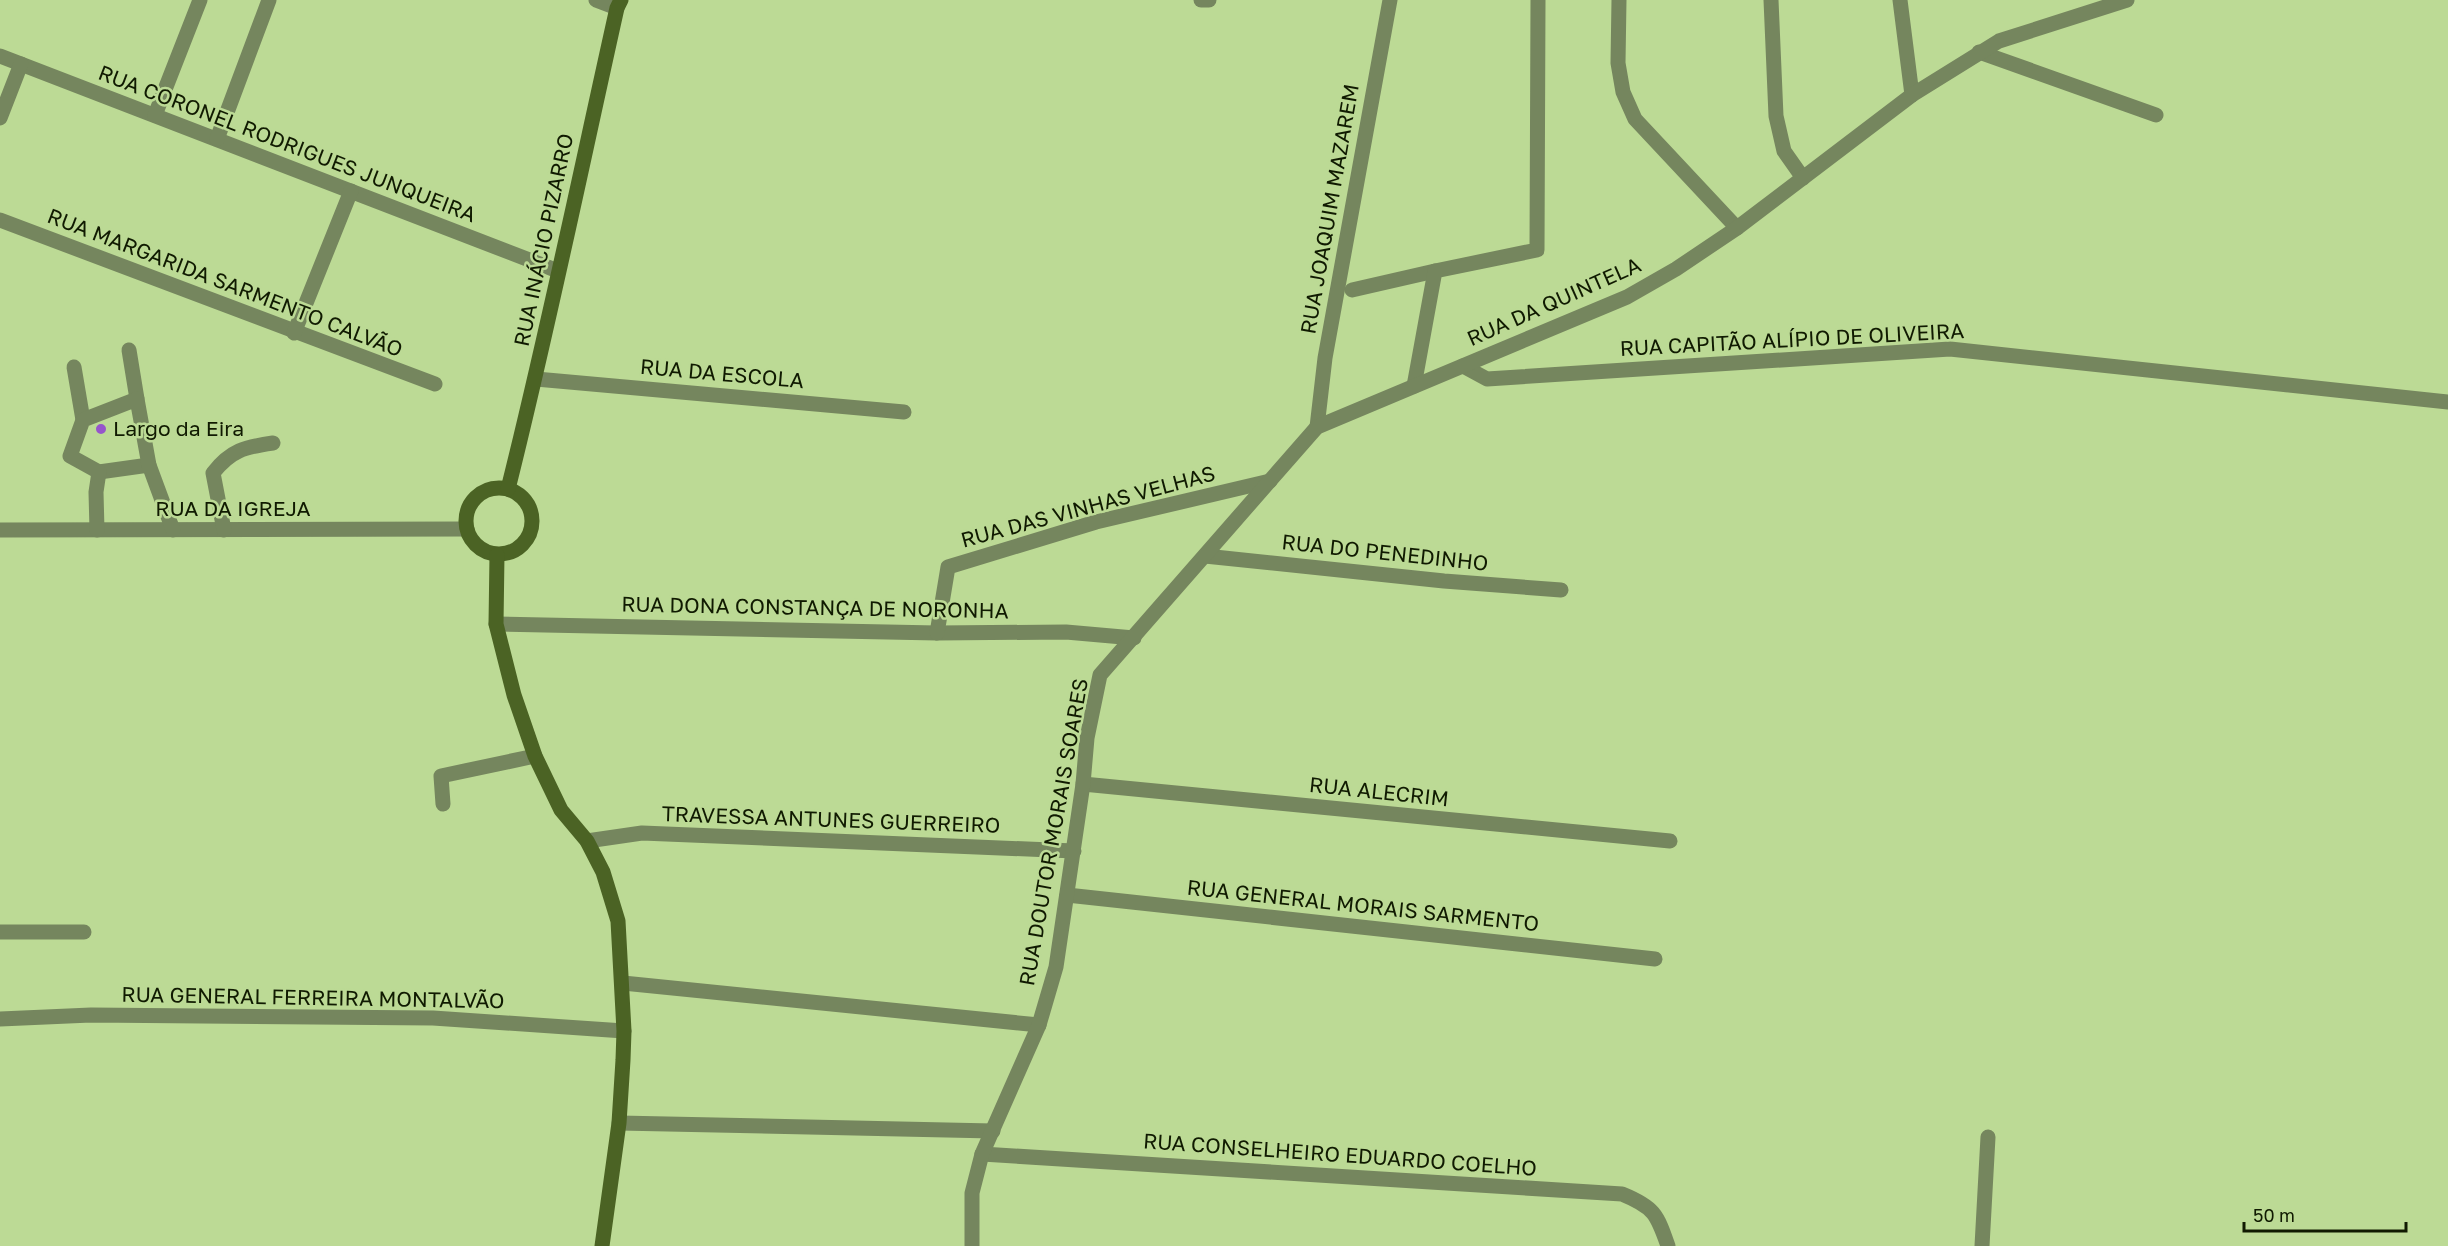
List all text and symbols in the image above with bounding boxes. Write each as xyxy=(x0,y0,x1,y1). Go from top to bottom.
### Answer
street label: RUA CORONEL RODRIGUES JUNQUEIRA xyxy=(95,59,480,227)
street label: RUA JOAQUIM MAZAREM xyxy=(1294,82,1364,336)
street label: RUA INÁCIO PIZARRO xyxy=(508,131,578,349)
street label: RUA MARGARIDA SARMENTO CALVÃO xyxy=(44,202,407,362)
street label: RUA DA QUINTELA xyxy=(1463,251,1645,351)
street label: RUA CAPITÃO ALÍPIO DE OLIVEIRA xyxy=(1619,317,1965,361)
street label: RUA DA ESCOLA xyxy=(639,353,805,393)
place label: Largo da Eira xyxy=(113,415,244,441)
marker: Largo da Eira xyxy=(94,422,108,436)
street label: RUA DAS VINHAS VELHAS xyxy=(958,460,1218,553)
street label: RUA DA IGREJA xyxy=(155,495,311,521)
street label: RUA DO PENEDINHO xyxy=(1280,528,1490,576)
street label: RUA DONA CONSTANÇA DE NORONHA xyxy=(621,591,1009,623)
street label: RUA DOUTOR MORAIS SOARES xyxy=(1013,676,1093,988)
street label: RUA ALECRIM xyxy=(1308,771,1450,811)
street label: TRAVESSA ANTUNES GUERREIRO xyxy=(661,800,1001,838)
street label: RUA GENERAL MORAIS SARMENTO xyxy=(1186,874,1540,936)
street label: RUA GENERAL FERREIRA MONTALVÃO xyxy=(121,981,505,1013)
street label: RUA CONSELHEIRO EDUARDO COELHO xyxy=(1142,1127,1538,1181)
scale bar xyxy=(2244,1195,2406,1233)
text: 50 m xyxy=(2253,1204,2295,1226)

